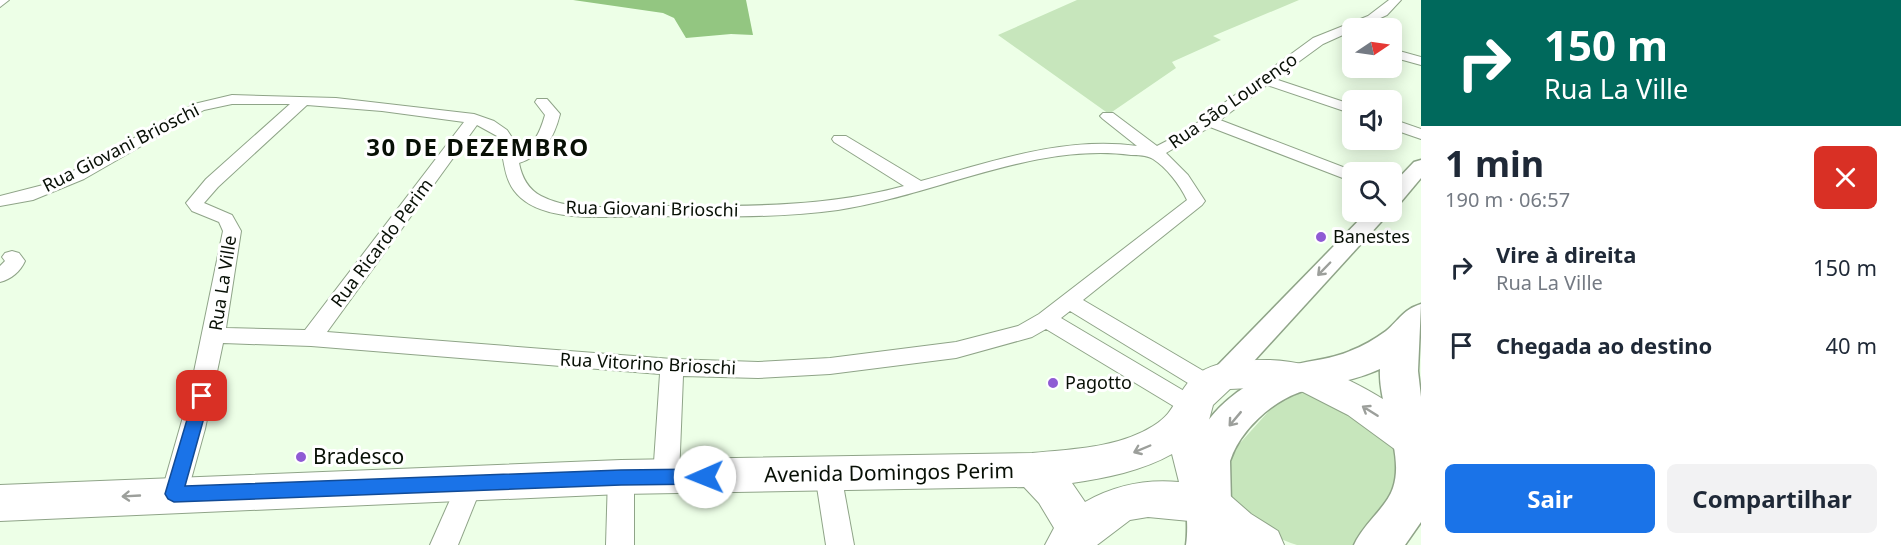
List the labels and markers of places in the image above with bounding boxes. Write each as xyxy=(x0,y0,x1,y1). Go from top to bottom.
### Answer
place label: Banestes xyxy=(1333,224,1410,248)
marker: Banestes xyxy=(1314,230,1328,244)
pin xyxy=(176,370,227,421)
place label: Pagotto xyxy=(1065,370,1132,394)
marker: Pagotto xyxy=(1046,376,1060,390)
place label: Bradesco xyxy=(313,442,404,470)
marker: Bradesco xyxy=(294,450,308,464)

